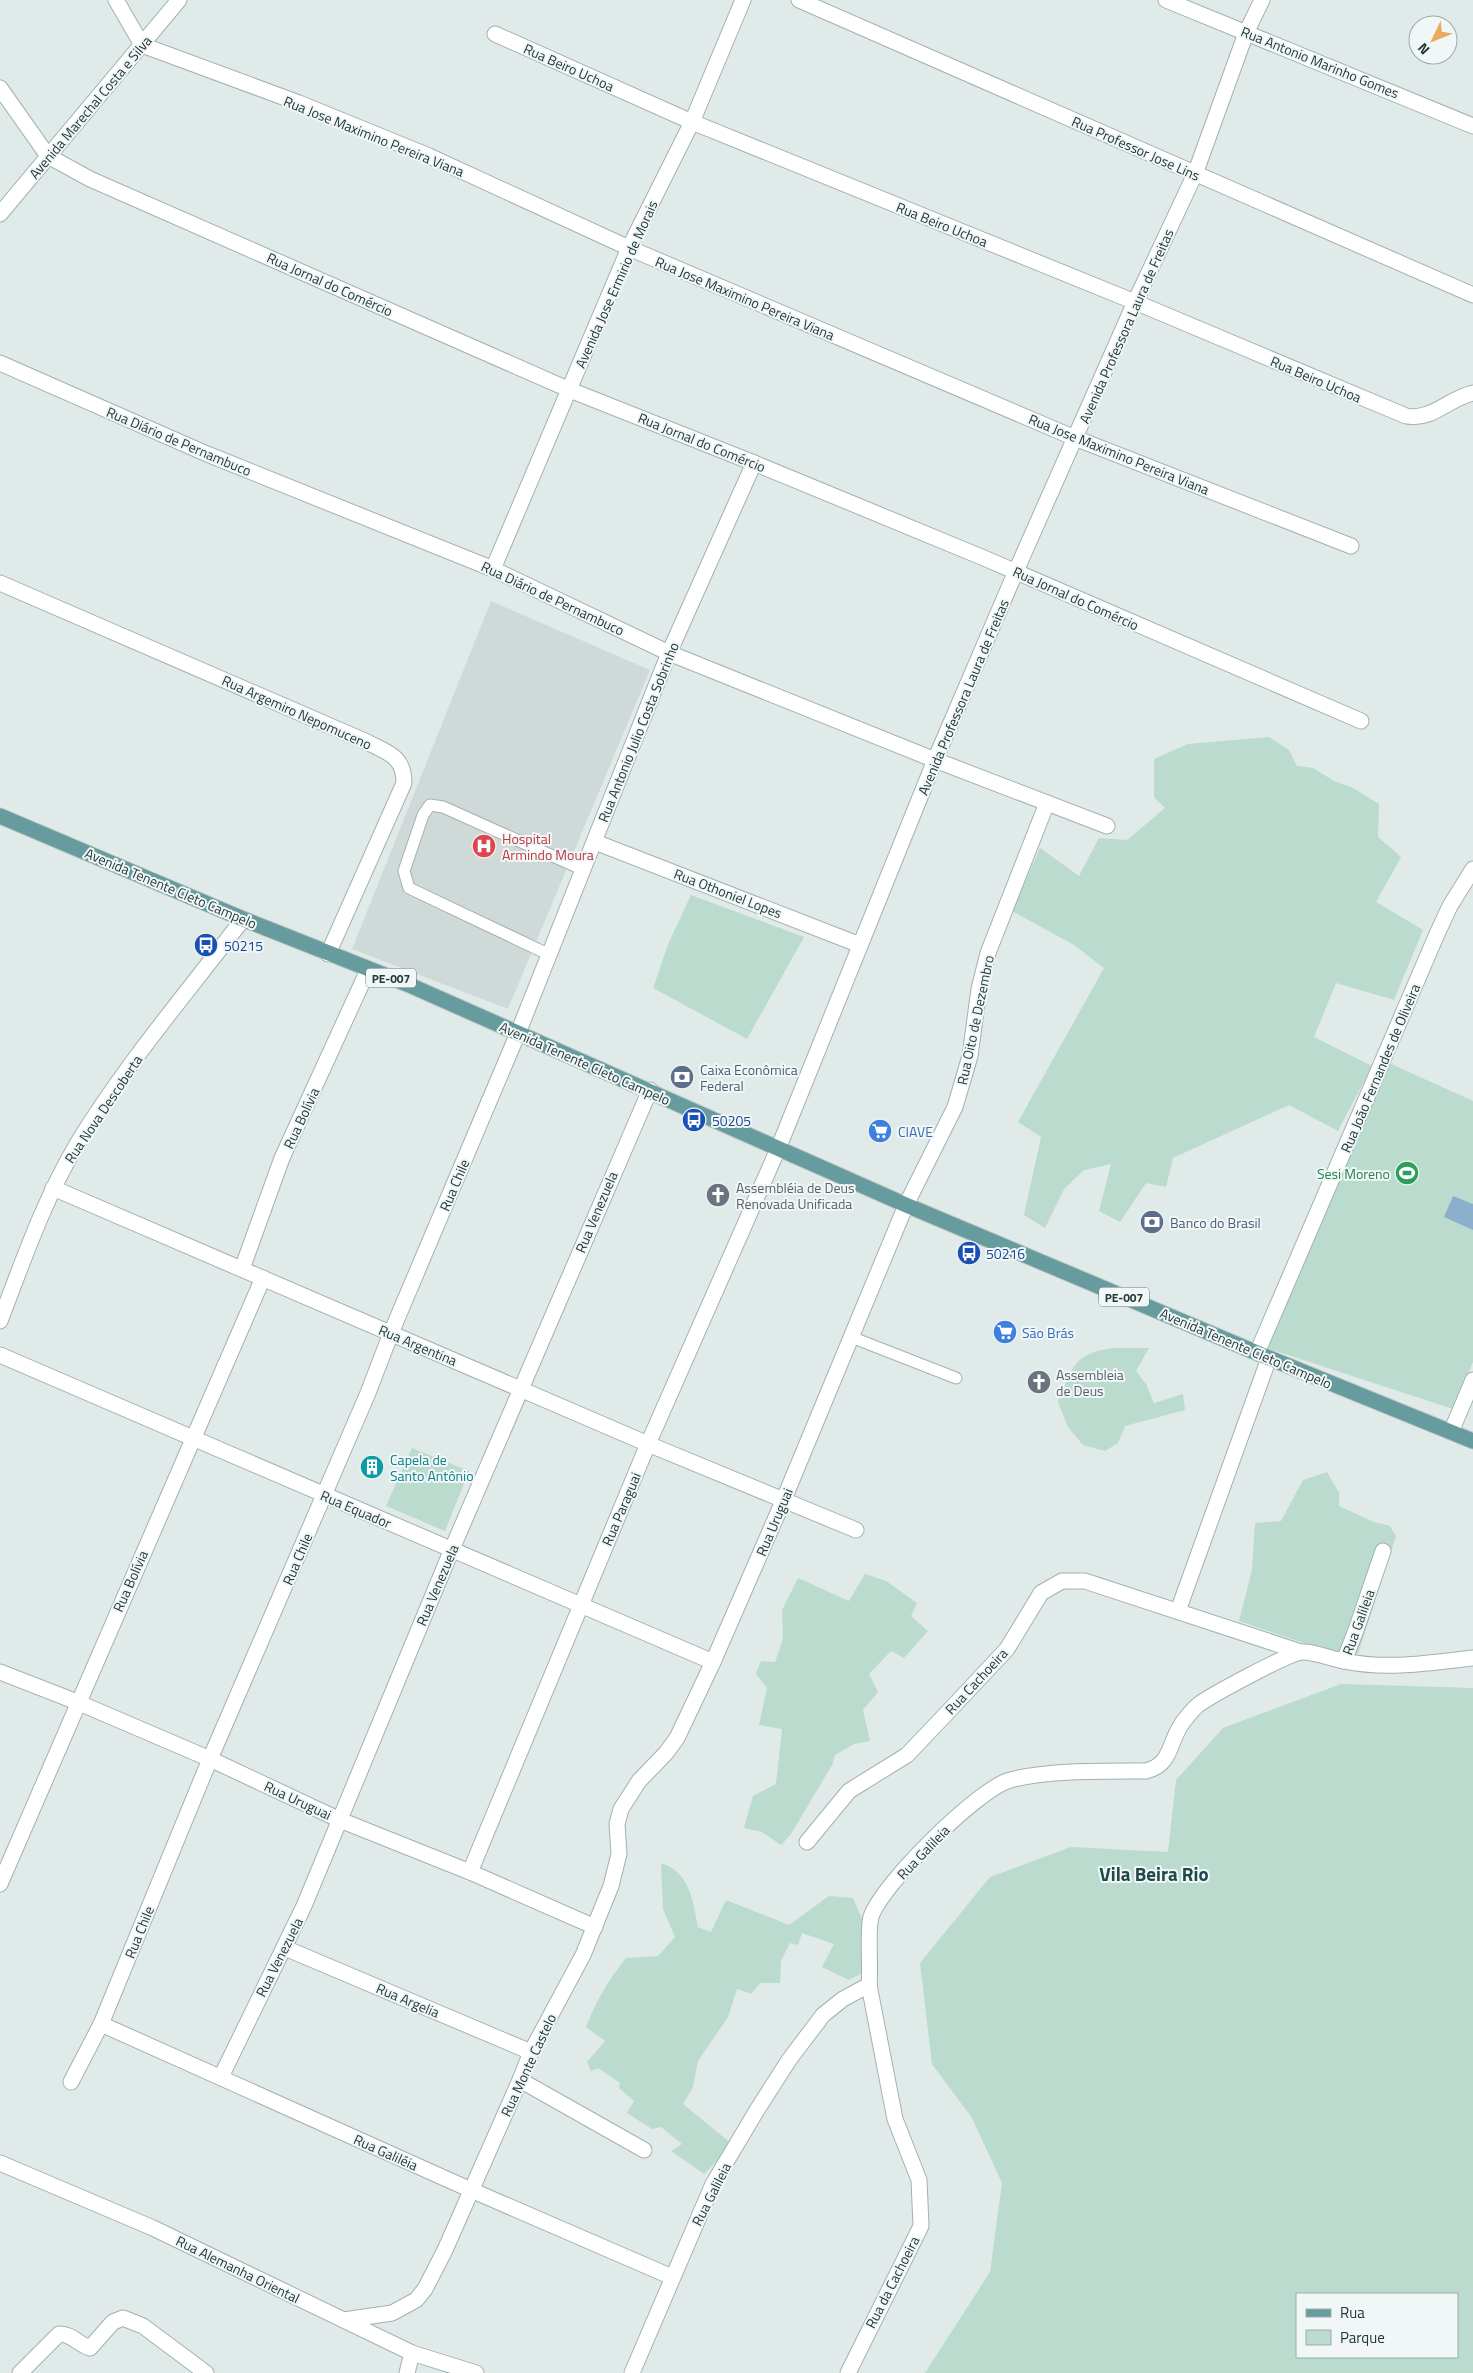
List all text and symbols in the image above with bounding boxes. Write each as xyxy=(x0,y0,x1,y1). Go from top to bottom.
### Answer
north arrow xyxy=(1408,15,1458,65)
street label: Rua Antonio Marinho Gomes xyxy=(1238,21,1402,103)
street label: Avenida Marechal Costa e Silva xyxy=(24,31,156,183)
street label: Rua Beiro Uchoa xyxy=(520,38,618,96)
text: N xyxy=(1412,38,1434,60)
street label: Rua Jose Maximino Pereira Viana xyxy=(281,90,467,182)
street label: Rua Professor Jose Lins xyxy=(1069,110,1203,186)
street label: Rua Beiro Uchoa xyxy=(893,196,991,252)
street label: Avenida Jose Ermirio de Morais xyxy=(569,197,663,371)
street label: Avenida Professora Laura de Freitas xyxy=(1073,225,1179,427)
street label: Rua Jornal do Comércio xyxy=(264,247,396,321)
street label: Rua Jose Maximino Pereira Viana xyxy=(652,251,838,345)
street label: Rua Beiro Uchoa xyxy=(1267,350,1365,408)
street label: Rua Diário de Pernambuco xyxy=(103,401,255,481)
street label: Rua Jornal do Comércio xyxy=(635,407,769,477)
street label: Rua Jose Maximino Pereira Viana xyxy=(1026,408,1212,500)
street label: Rua Diário de Pernambuco xyxy=(478,556,628,640)
street label: Rua Jornal do Comércio xyxy=(1010,561,1142,635)
street label: Avenida Professora Laura de Freitas xyxy=(912,596,1014,798)
street label: Rua Antonio Julio Costa Sobrinho xyxy=(592,639,684,825)
street label: Rua Argemiro Nepomuceno xyxy=(219,670,375,754)
place label: Hospital Armindo Moura xyxy=(502,828,594,865)
hospital icon: Hospital Armindo Moura xyxy=(471,833,497,859)
street label: Avenida Tenente Cleto Campelo xyxy=(82,842,260,934)
street label: Rua Othoniel Lopes xyxy=(671,863,785,923)
bus stop icon: 50215 xyxy=(193,932,219,958)
place label: 50215 xyxy=(224,935,263,956)
street label: Rua Oito de Dezembro xyxy=(951,953,999,1087)
road number: PE-007 xyxy=(366,968,416,988)
street label: Rua João Fernandes de Oliveira xyxy=(1335,980,1425,1156)
street label: Avenida Tenente Cleto Campelo xyxy=(496,1016,674,1110)
street label: Rua Nova Descoberta xyxy=(59,1051,147,1167)
place label: Caixa Econômica Federal xyxy=(700,1059,798,1096)
bank icon: Caixa Econômica Federal xyxy=(669,1064,695,1090)
street label: Rua Bolívia xyxy=(278,1084,324,1152)
bus stop icon: 50205 xyxy=(681,1107,707,1133)
place label: 50205 xyxy=(712,1110,751,1131)
supermarket icon: CIAVE xyxy=(867,1118,893,1144)
place label: CIAVE xyxy=(898,1121,933,1142)
street label: Rua Chile xyxy=(434,1156,474,1214)
sports icon: Sesi Moreno xyxy=(1394,1160,1420,1186)
place label: Sesi Moreno xyxy=(1317,1163,1390,1184)
street label: Rua Venezuela xyxy=(569,1168,623,1256)
place label: Assembléia de Deus Renovada Unificada xyxy=(736,1177,855,1214)
church icon: Assembléia de Deus Renovada Unificada xyxy=(705,1182,731,1208)
bank icon: Banco do Brasil xyxy=(1139,1209,1165,1235)
place label: Banco do Brasil xyxy=(1170,1212,1261,1233)
bus stop icon: 50216 xyxy=(956,1240,982,1266)
place label: 50216 xyxy=(986,1243,1025,1264)
road number: PE-007 xyxy=(1099,1288,1149,1306)
street label: Avenida Tenente Cleto Campelo xyxy=(1157,1302,1335,1394)
street label: Rua Argentina xyxy=(375,1319,461,1371)
supermarket icon: São Brás xyxy=(992,1319,1018,1345)
place label: São Brás xyxy=(1022,1322,1074,1343)
place label: Assembleia de Deus xyxy=(1056,1364,1124,1401)
church icon: Assembleia de Deus xyxy=(1026,1369,1052,1395)
place label: Capela de Santo Antônio xyxy=(390,1449,474,1486)
building icon: Capela de Santo Antônio xyxy=(359,1454,385,1480)
street label: Rua Paraguai xyxy=(596,1469,646,1549)
street label: Rua Equador xyxy=(317,1485,395,1533)
street label: Rua Uruguai xyxy=(750,1485,798,1559)
street label: Rua Chile xyxy=(277,1530,317,1588)
street label: Rua Venezuela xyxy=(410,1541,464,1629)
street label: Rua Bolívia xyxy=(107,1547,153,1615)
street label: Rua Galileia xyxy=(1336,1586,1380,1658)
street label: Rua Cachoeira xyxy=(940,1643,1012,1719)
street label: Rua Uruguai xyxy=(261,1775,335,1825)
street label: Rua Galileia xyxy=(892,1820,954,1884)
district label: Vila Beira Rio xyxy=(1099,1859,1209,1888)
street label: Rua Chile xyxy=(119,1903,159,1961)
street label: Rua Venezuela xyxy=(250,1914,308,2000)
street label: Rua Argelia xyxy=(373,1977,443,2023)
street label: Rua Monte Castelo xyxy=(495,2010,561,2120)
street label: Rua Galiléia xyxy=(350,2128,422,2176)
street label: Rua Galileia xyxy=(686,2159,736,2229)
street label: Rua Alemanha Oriental xyxy=(173,2230,303,2308)
street label: Rua da Cachoeira xyxy=(860,2232,924,2332)
legend xyxy=(1296,2293,1458,2358)
text: Rua xyxy=(1340,2301,1365,2324)
text: Parque xyxy=(1340,2326,1385,2349)

